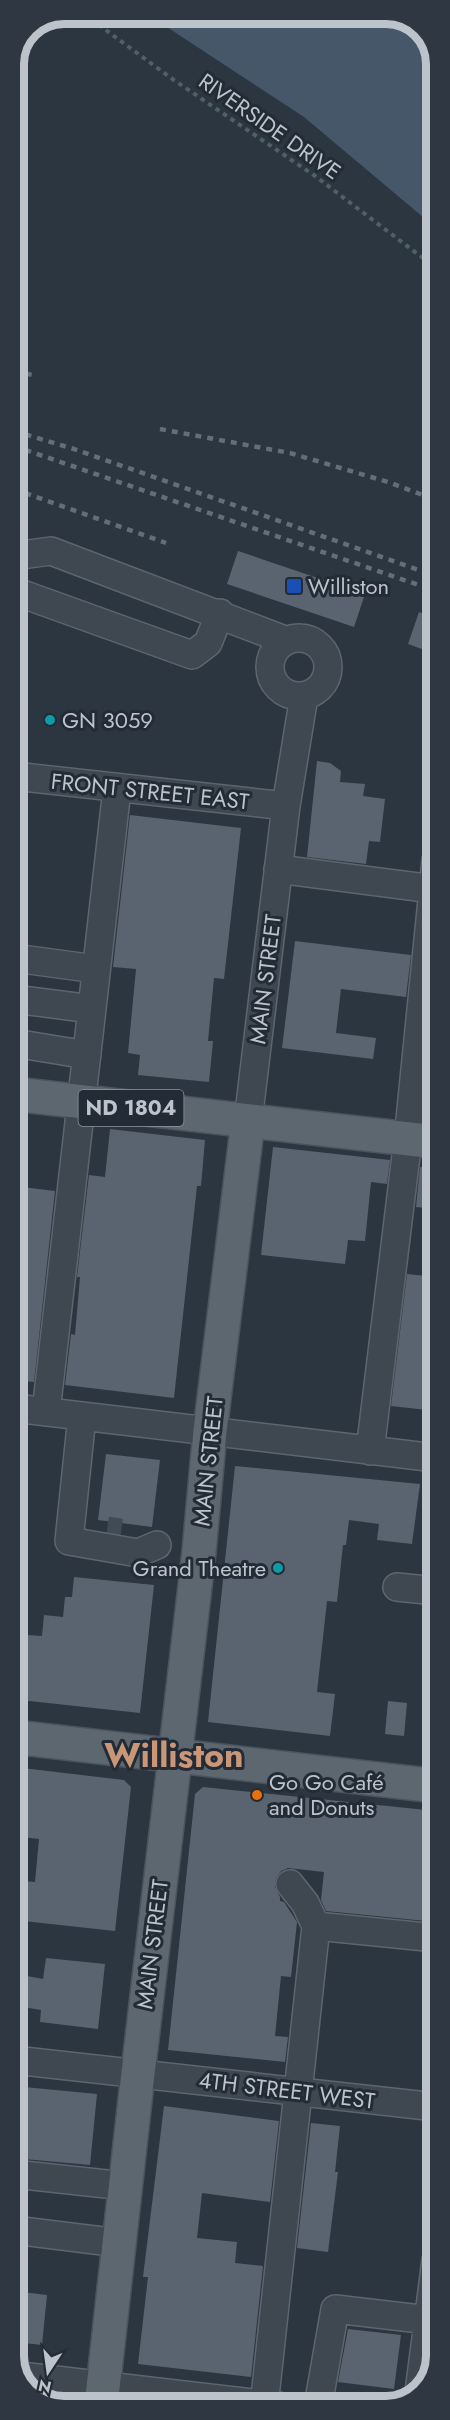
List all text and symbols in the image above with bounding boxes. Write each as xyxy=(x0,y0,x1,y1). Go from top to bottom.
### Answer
street label: RIVERSIDE DRIVE xyxy=(192,65,348,187)
place label: Williston xyxy=(308,570,389,602)
marker: Williston xyxy=(285,577,303,595)
place label: GN 3059 xyxy=(62,704,153,736)
marker: GN 3059 xyxy=(43,713,57,727)
street label: FRONT STREET EAST xyxy=(49,765,251,817)
street label: MAIN STREET xyxy=(241,912,289,1046)
road number: ND 1804 xyxy=(78,1090,184,1126)
street label: MAIN STREET xyxy=(185,1394,231,1528)
place label: Grand Theatre xyxy=(133,1552,266,1584)
marker: Grand Theatre xyxy=(271,1561,285,1575)
district label: Williston xyxy=(104,1731,244,1780)
place label: Go Go Café and Donuts xyxy=(269,1766,384,1823)
marker: Go Go Café and Donuts xyxy=(250,1788,264,1802)
street label: MAIN STREET xyxy=(128,1877,176,2011)
street label: 4TH STREET WEST xyxy=(197,2063,378,2117)
north arrow xyxy=(18,2342,78,2402)
text: N xyxy=(36,2373,54,2399)

